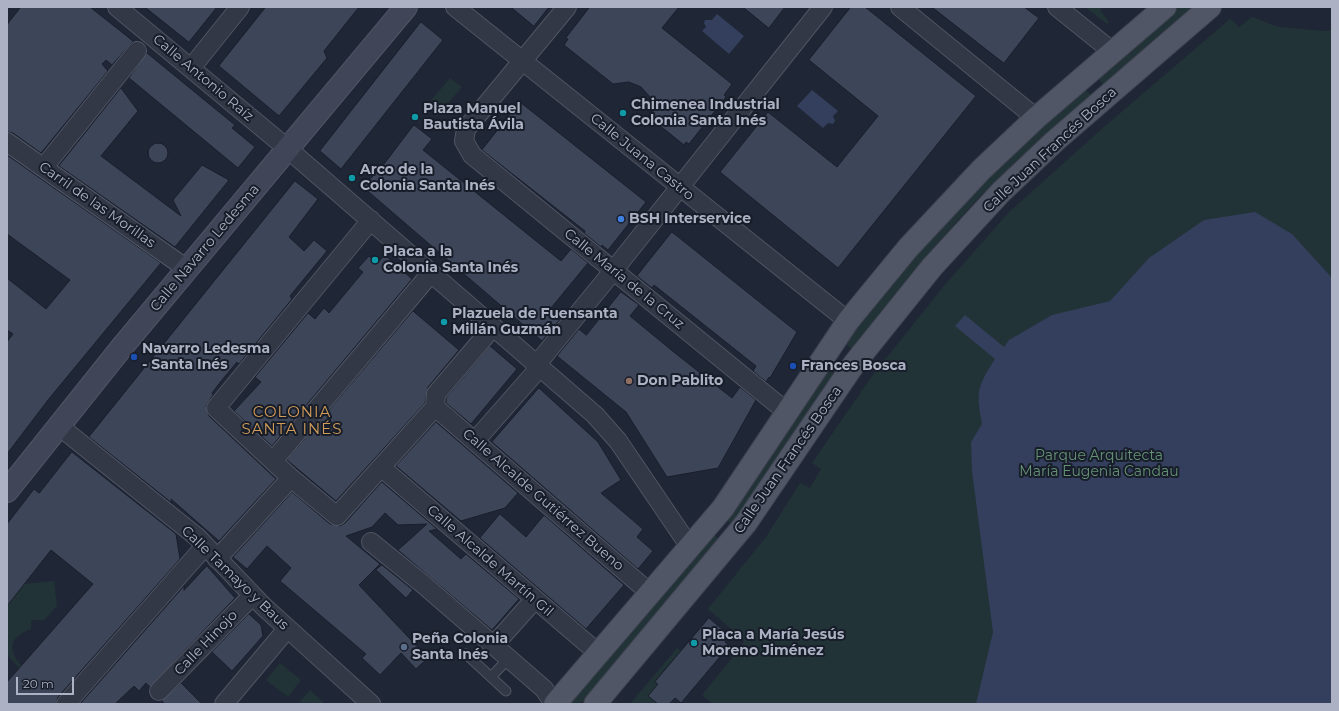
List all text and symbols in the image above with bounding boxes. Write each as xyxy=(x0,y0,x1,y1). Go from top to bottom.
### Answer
street label: Calle Antonio Raíz xyxy=(149,31,257,125)
street label: Calle Juan Francés Bosca xyxy=(980,84,1120,216)
place label: Chimenea Industrial Colonia Santa Inés xyxy=(631,97,780,130)
place label: Plaza Manuel Bautista Ávila xyxy=(423,101,524,134)
marker: Chimenea Industrial Colonia Santa Inés xyxy=(618,108,628,118)
street label: Calle Juana Castro xyxy=(587,110,697,204)
marker: Plaza Manuel Bautista Ávila xyxy=(410,112,420,122)
street label: Carril de las Morillas xyxy=(35,158,159,252)
place label: Arco de la Colonia Santa Inés xyxy=(360,162,495,194)
marker: Arco de la Colonia Santa Inés xyxy=(347,173,357,183)
street label: Calle Navarro Ledesma xyxy=(147,181,263,315)
place label: BSH Interservice xyxy=(629,211,751,227)
marker: BSH Interservice xyxy=(616,214,626,224)
street label: Calle María de la Cruz xyxy=(560,225,688,333)
place label: Placa a la Colonia Santa Inés xyxy=(383,244,518,276)
marker: Placa a la Colonia Santa Inés xyxy=(370,255,380,265)
place label: Plazuela de Fuensanta Millán Guzmán xyxy=(452,306,618,338)
marker: Plazuela de Fuensanta Millán Guzmán xyxy=(439,317,449,327)
place label: Navarro Ledesma - Santa Inés xyxy=(142,341,270,374)
marker: Navarro Ledesma - Santa Inés xyxy=(129,352,139,362)
place label: Frances Bosca xyxy=(801,358,906,374)
marker: Frances Bosca xyxy=(788,361,798,371)
place label: Don Pablito xyxy=(637,373,723,389)
marker: Don Pablito xyxy=(624,376,634,386)
street label: Calle Juan Francés Bosca xyxy=(731,383,845,537)
district label: COLONIA SANTA INÉS xyxy=(242,404,342,439)
street label: Calle Alcalde Gutiérrez Bueno xyxy=(459,425,627,575)
park label: Parque Arquitecta María Eugenia Candau xyxy=(1019,448,1179,480)
street label: Calle Alcalde Martín Gil xyxy=(424,502,556,620)
street label: Calle Tamayo y Baus xyxy=(178,522,292,634)
street label: Calle Hinojo xyxy=(171,607,241,679)
place label: Placa a María Jesús Moreno Jiménez xyxy=(702,627,844,660)
place label: Peña Colonia Santa Inés xyxy=(412,631,508,664)
marker: Placa a María Jesús Moreno Jiménez xyxy=(689,638,699,648)
marker: Peña Colonia Santa Inés xyxy=(399,642,409,652)
scale bar xyxy=(18,669,76,695)
text: 20 m xyxy=(23,676,54,691)

